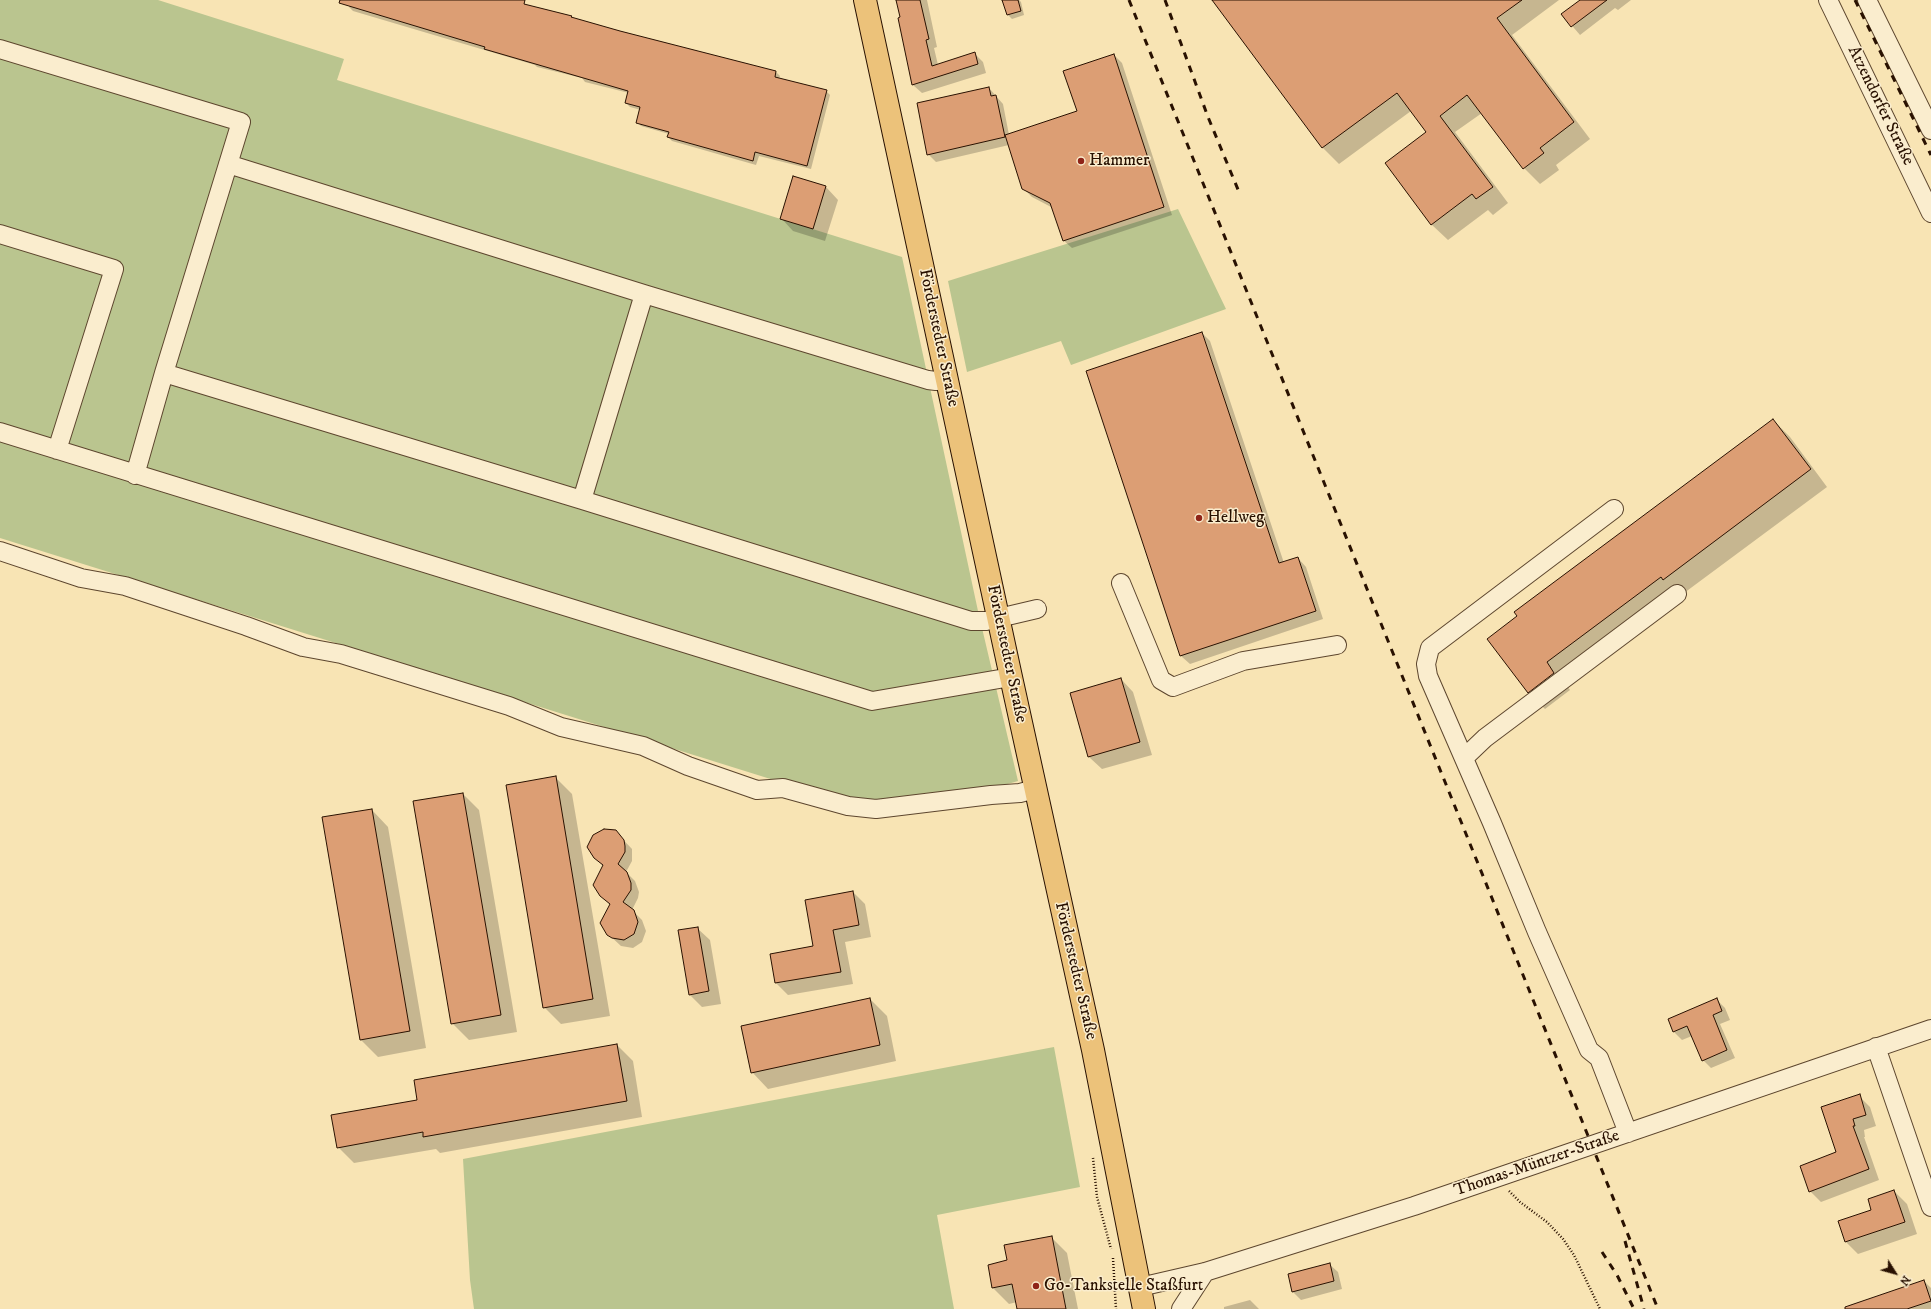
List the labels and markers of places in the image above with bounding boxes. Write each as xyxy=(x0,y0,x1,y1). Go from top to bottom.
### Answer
place label: Hammer xyxy=(1089,151,1149,171)
marker: Hammer xyxy=(1076,156,1086,166)
place label: Hellweg xyxy=(1207,508,1264,528)
marker: Hellweg xyxy=(1194,513,1204,523)
place label: Go-Tankstelle Staßfurt xyxy=(1044,1276,1203,1296)
marker: Go-Tankstelle Staßfurt xyxy=(1031,1281,1041,1291)

